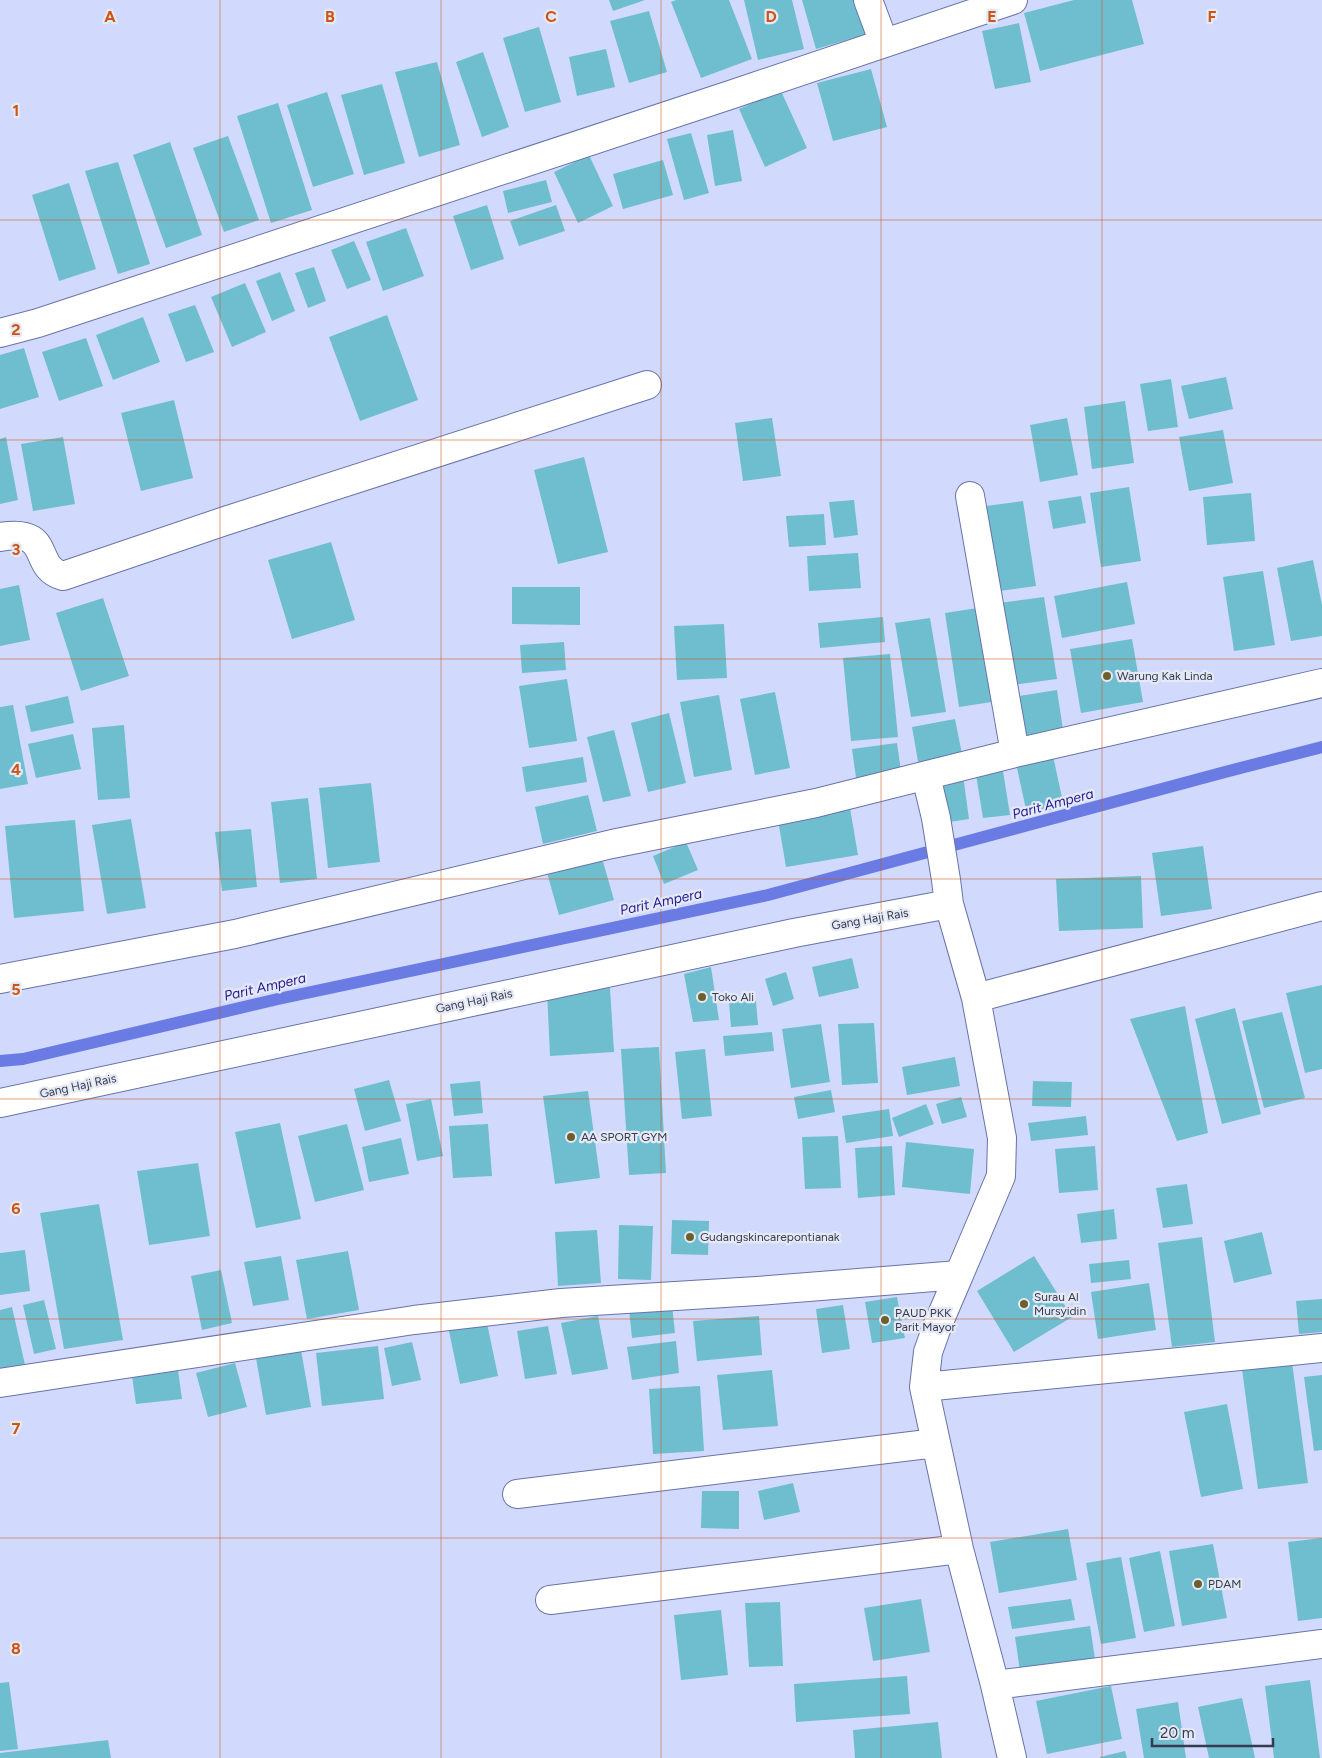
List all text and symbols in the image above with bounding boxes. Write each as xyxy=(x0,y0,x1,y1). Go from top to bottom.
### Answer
text: A xyxy=(104,7,116,26)
text: B xyxy=(325,7,335,26)
text: C xyxy=(545,7,557,26)
text: D xyxy=(765,7,777,26)
text: E xyxy=(987,7,997,26)
text: F xyxy=(1208,7,1217,26)
text: 1 xyxy=(13,101,19,120)
text: 2 xyxy=(11,320,21,339)
text: 3 xyxy=(12,540,21,559)
place label: Warung Kak Linda xyxy=(1117,669,1213,683)
marker: Warung Kak Linda xyxy=(1101,670,1113,682)
text: 4 xyxy=(11,760,21,779)
water label: Parit Ampera xyxy=(1010,785,1096,823)
water label: Parit Ampera xyxy=(618,885,704,919)
street label: Gang Haji Rais xyxy=(830,905,910,933)
water label: Parit Ampera xyxy=(222,969,308,1005)
text: 5 xyxy=(11,980,21,999)
street label: Gang Haji Rais xyxy=(434,986,514,1016)
place label: Toko Ali xyxy=(712,990,754,1004)
marker: Toko Ali xyxy=(696,991,708,1003)
street label: Gang Haji Rais xyxy=(38,1071,118,1101)
place label: AA SPORT GYM xyxy=(581,1130,667,1144)
marker: AA SPORT GYM xyxy=(565,1131,577,1143)
text: 6 xyxy=(11,1199,21,1218)
place label: Gudangskincarepontianak xyxy=(700,1230,840,1244)
marker: Gudangskincarepontianak xyxy=(684,1231,696,1243)
place label: Surau Al Mursyidin xyxy=(1034,1290,1086,1318)
marker: Surau Al Mursyidin xyxy=(1018,1298,1030,1310)
place label: PAUD PKK Parit Mayor xyxy=(895,1306,956,1334)
marker: PAUD PKK Parit Mayor xyxy=(879,1314,891,1326)
text: 7 xyxy=(12,1419,21,1438)
place label: PDAM xyxy=(1208,1577,1241,1591)
marker: PDAM xyxy=(1192,1578,1204,1590)
text: 8 xyxy=(11,1639,21,1658)
scale bar xyxy=(1152,1716,1273,1748)
text: 20 m xyxy=(1160,1724,1194,1742)

